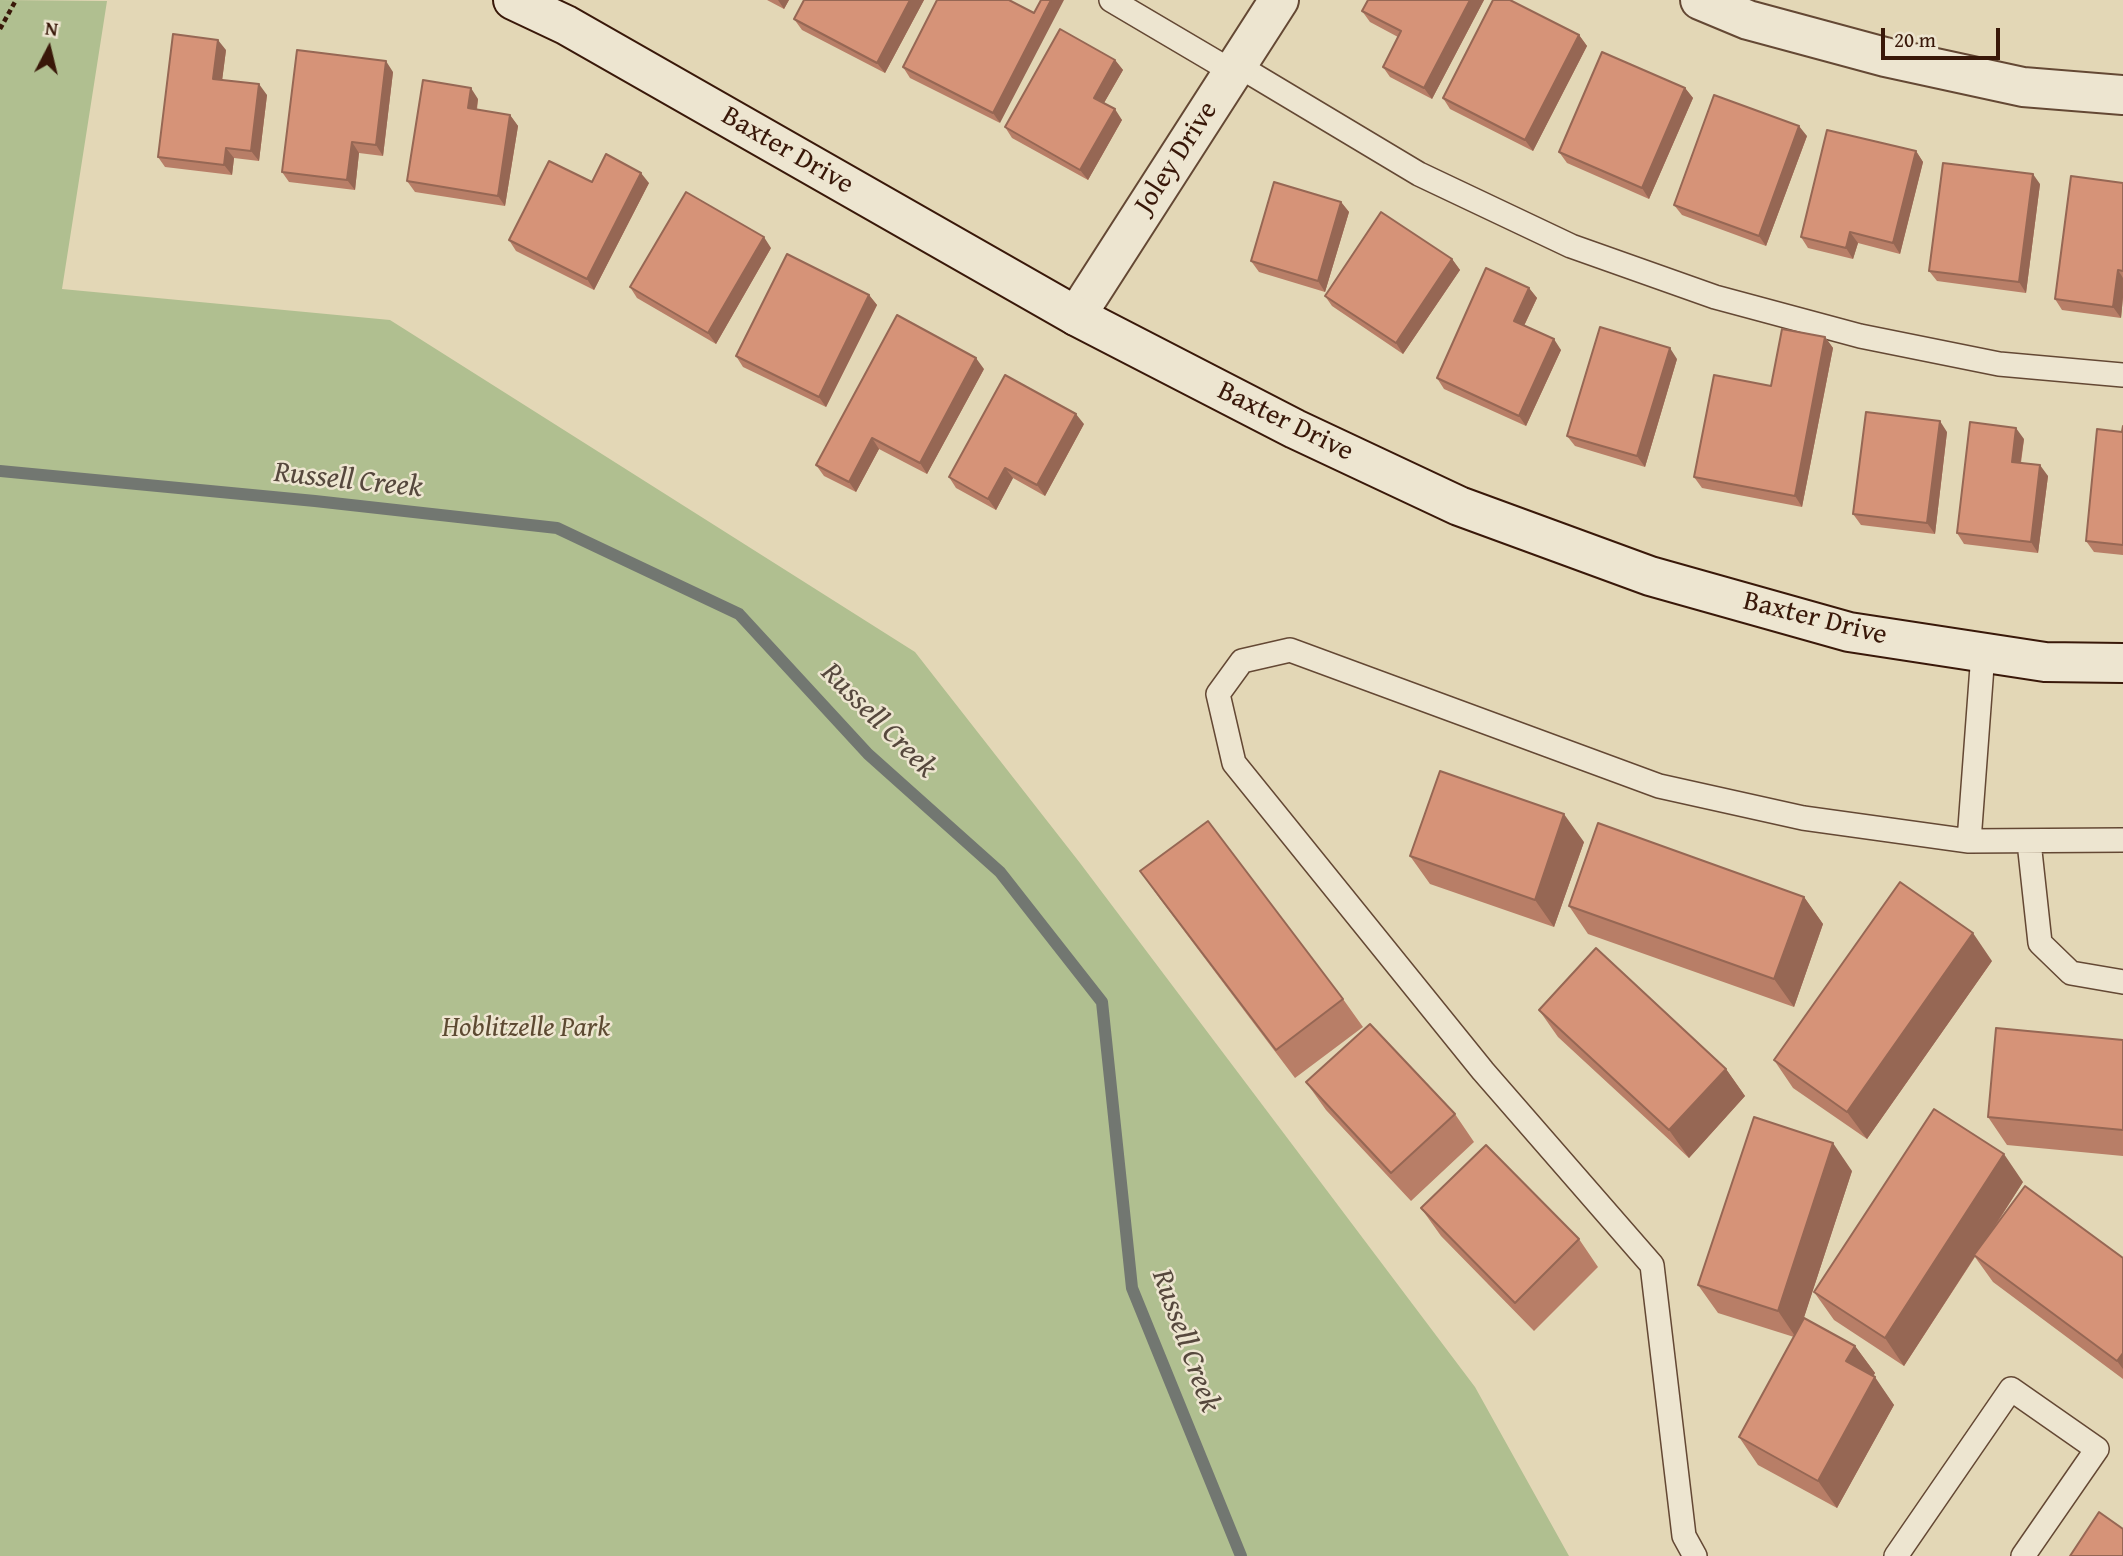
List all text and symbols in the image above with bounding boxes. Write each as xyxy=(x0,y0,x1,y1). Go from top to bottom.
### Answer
text: N xyxy=(44,13,60,43)
north arrow xyxy=(14,14,84,84)
scale bar xyxy=(1885,14,2004,58)
text: 20 m xyxy=(1894,24,1936,55)
street label: Joley Drive xyxy=(1128,96,1226,220)
street label: Baxter Drive xyxy=(715,100,859,202)
street label: Baxter Drive xyxy=(1212,375,1358,469)
water label: Russell Creek xyxy=(272,455,424,507)
street label: Baxter Drive xyxy=(1740,585,1890,653)
water label: Russell Creek xyxy=(813,656,943,786)
park label: Hoblitzelle Park xyxy=(442,1012,610,1046)
water label: Russell Creek xyxy=(1143,1265,1227,1417)

